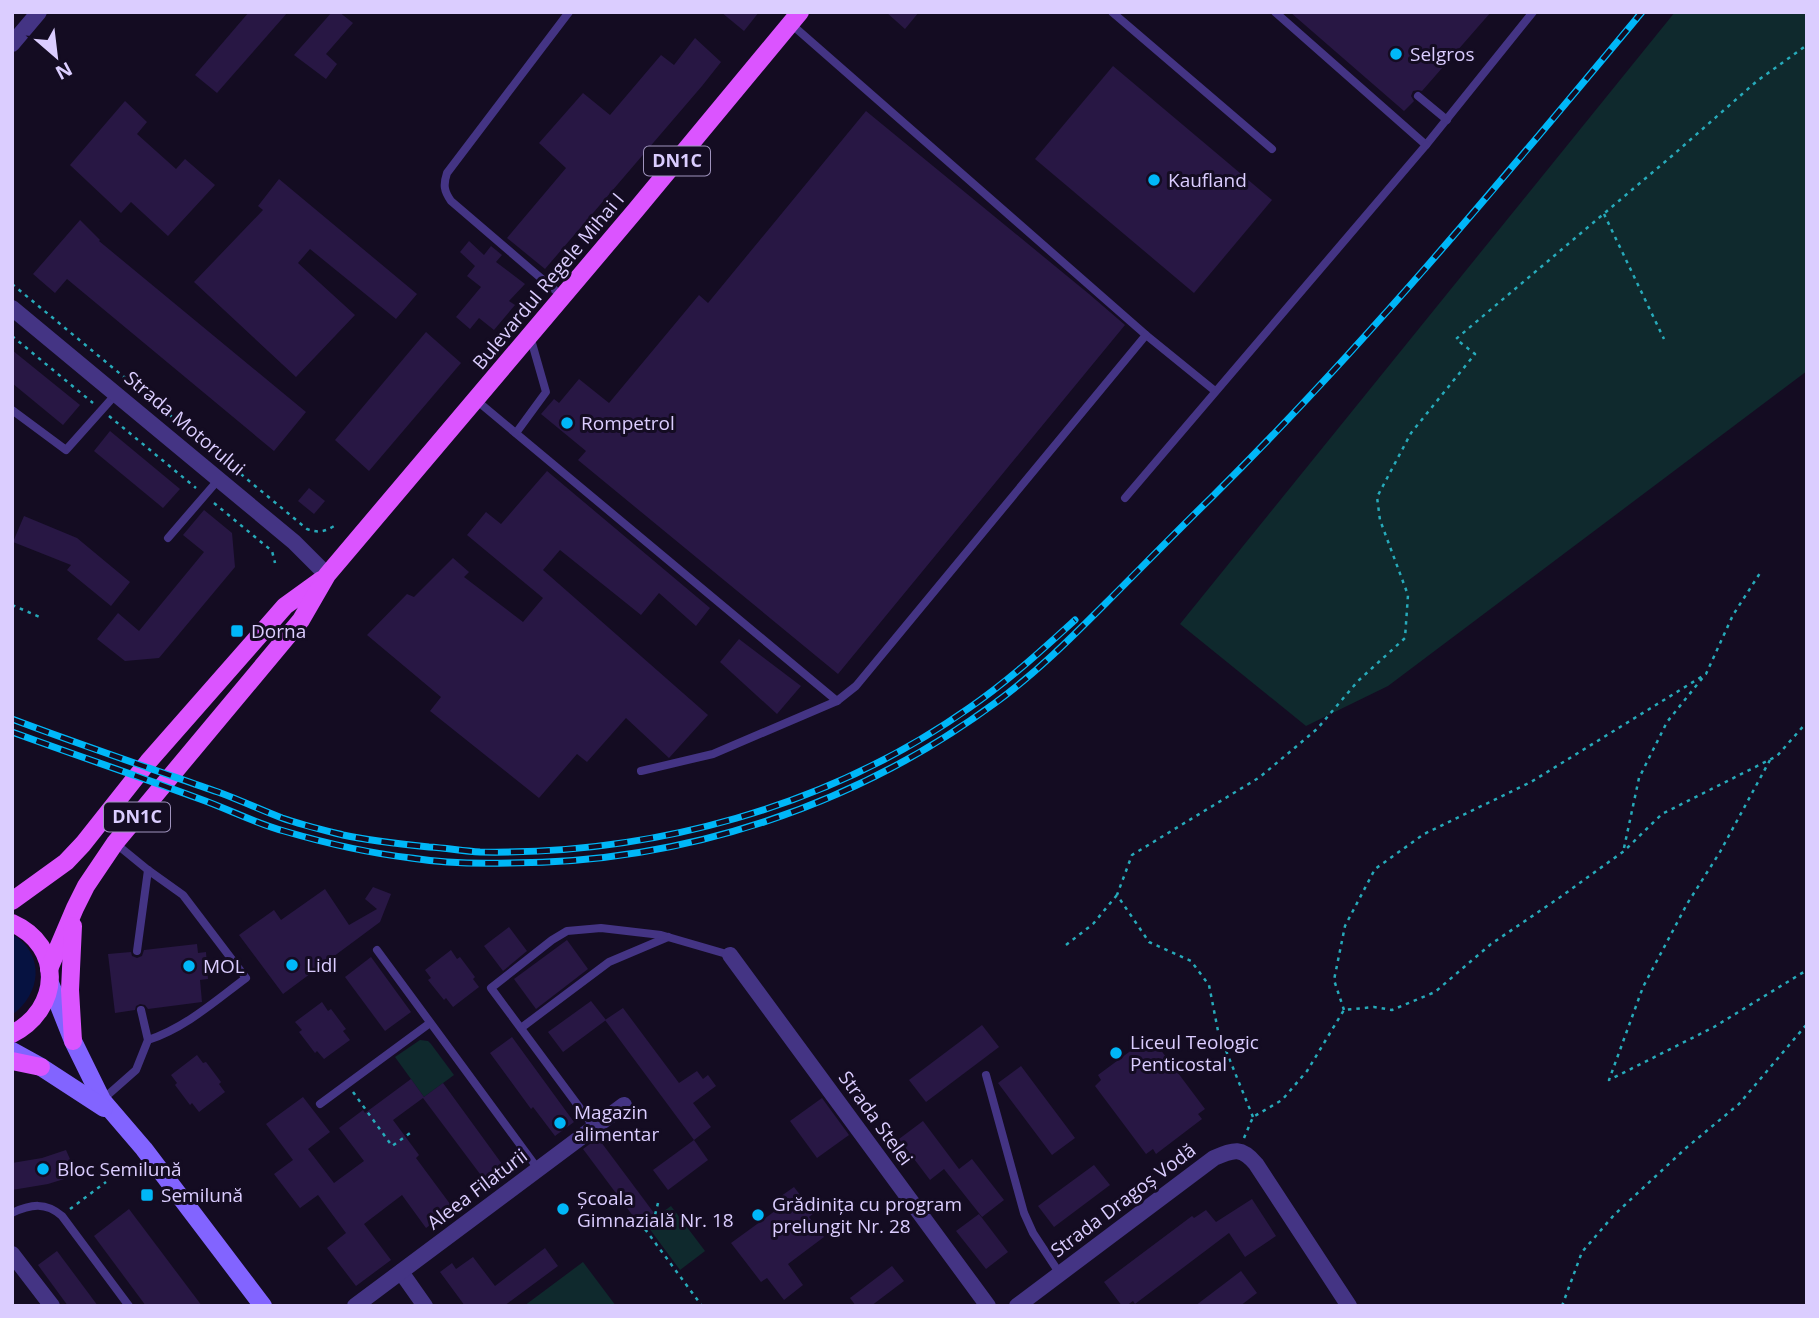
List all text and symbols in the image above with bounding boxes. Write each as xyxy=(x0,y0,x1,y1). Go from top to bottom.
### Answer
north arrow xyxy=(21,21,91,91)
place label: Selgros xyxy=(1410,41,1474,67)
marker: Selgros xyxy=(1388,46,1404,62)
text: N xyxy=(51,56,77,86)
road number: DN1C xyxy=(644,146,710,176)
place label: Kaufland xyxy=(1168,167,1247,193)
marker: Kaufland xyxy=(1146,172,1162,188)
street label: Bulevardul Regele Mihai I xyxy=(466,187,630,375)
street label: Strada Motorului xyxy=(119,365,251,481)
place label: Rompetrol xyxy=(581,410,675,436)
marker: Rompetrol xyxy=(559,415,575,431)
place label: Dorna xyxy=(251,618,306,644)
marker: Dorna xyxy=(229,623,245,639)
road number: DN1C xyxy=(104,802,170,832)
place label: Lidl xyxy=(306,952,337,978)
place label: MOL xyxy=(203,953,245,979)
marker: Lidl xyxy=(284,957,300,973)
marker: MOL xyxy=(181,958,197,974)
place label: Liceul Teologic Penticostal xyxy=(1130,1029,1259,1077)
marker: Liceul Teologic Penticostal xyxy=(1108,1045,1124,1061)
street label: Strada Stelei xyxy=(833,1066,919,1170)
place label: Magazin alimentar xyxy=(574,1099,659,1147)
marker: Magazin alimentar xyxy=(552,1115,568,1131)
street label: Strada Dragoș Vodă xyxy=(1045,1137,1201,1263)
street label: Aleea Filaturii xyxy=(422,1143,532,1235)
place label: Bloc Semilună xyxy=(57,1156,182,1182)
marker: Bloc Semilună xyxy=(35,1161,51,1177)
place label: Semilună xyxy=(161,1182,243,1208)
place label: Școala Gimnazială Nr. 18 xyxy=(577,1185,734,1233)
marker: Semilună xyxy=(139,1187,155,1203)
place label: Grădinița cu program prelungit Nr. 28 xyxy=(772,1191,962,1239)
marker: Școala Gimnazială Nr. 18 xyxy=(555,1201,571,1217)
marker: Grădinița cu program prelungit Nr. 28 xyxy=(750,1207,766,1223)

